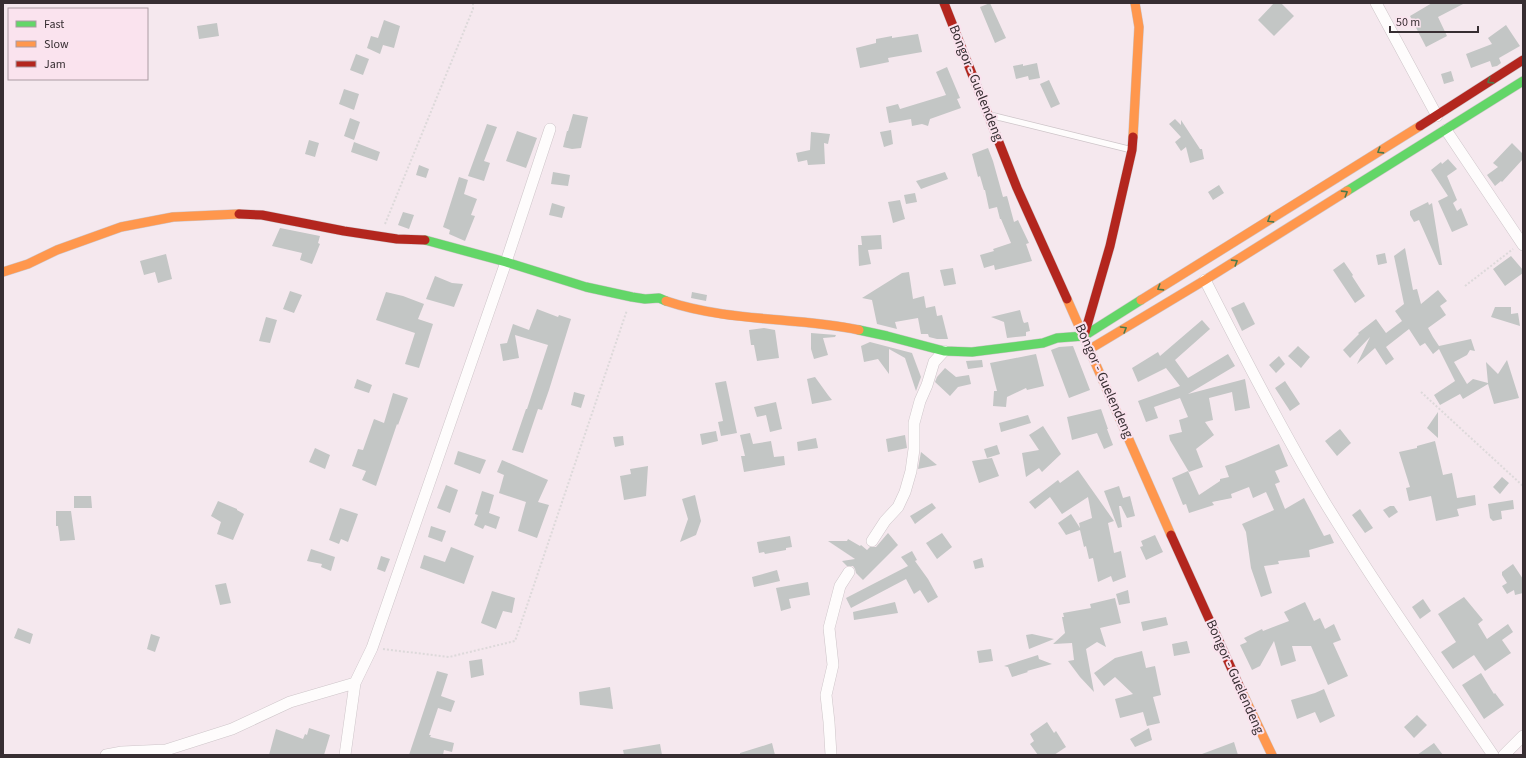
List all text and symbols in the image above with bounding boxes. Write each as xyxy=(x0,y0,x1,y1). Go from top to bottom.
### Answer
legend xyxy=(8,8,148,80)
scale bar xyxy=(1390,8,1478,34)
text: 50 m xyxy=(1396,14,1420,31)
text: Fast xyxy=(44,16,64,33)
street label: Bongor - Guelendeng xyxy=(944,22,1008,144)
text: Slow xyxy=(44,36,69,53)
text: Jam xyxy=(44,56,66,73)
one-way arrow xyxy=(1487,76,1494,84)
one-way arrow xyxy=(1378,146,1385,153)
one-way arrow xyxy=(1341,190,1348,197)
one-way arrow xyxy=(1267,215,1274,222)
one-way arrow xyxy=(1231,259,1238,266)
one-way arrow xyxy=(1157,284,1164,291)
street label: Bongor - Guelendeng xyxy=(1070,320,1138,442)
one-way arrow xyxy=(1120,327,1127,334)
street label: Bongor - Guelendeng xyxy=(1201,616,1269,738)

